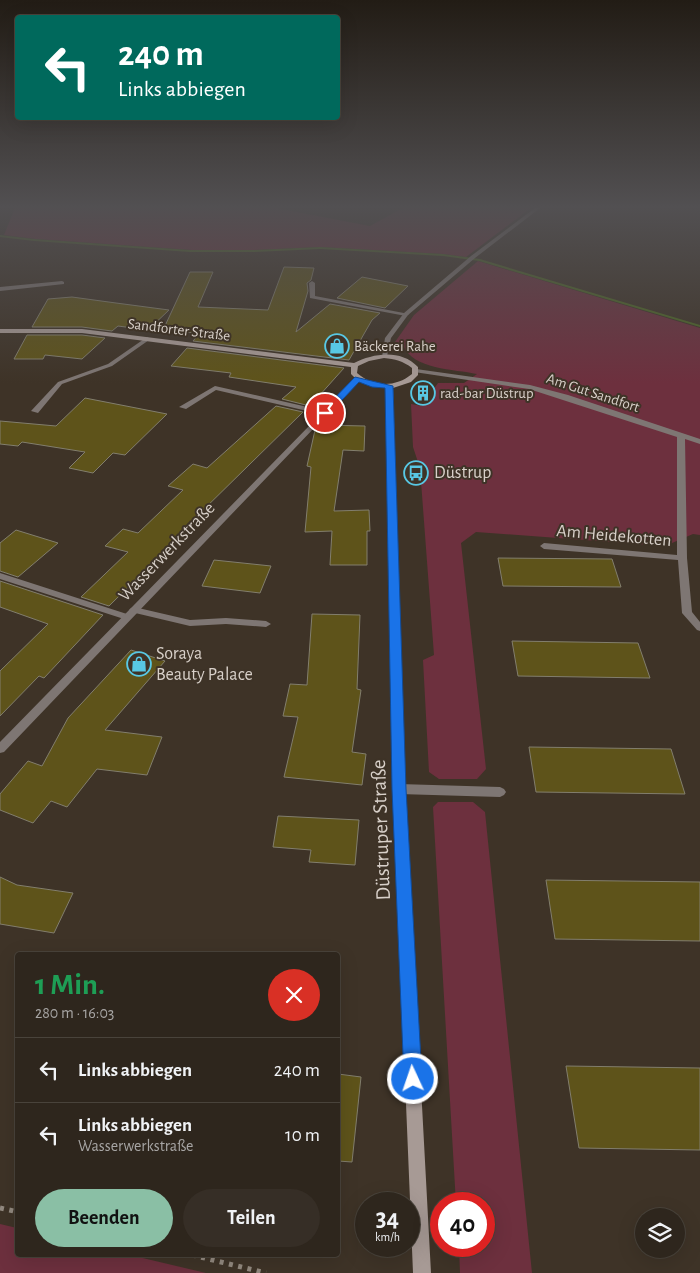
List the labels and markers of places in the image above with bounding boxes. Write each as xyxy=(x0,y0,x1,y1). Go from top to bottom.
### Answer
shop icon: Bäckerei Rahe xyxy=(324,333,350,359)
place label: Bäckerei Rahe xyxy=(354,339,436,354)
building icon: rad-bar Düstrup xyxy=(410,380,436,406)
place label: rad-bar Düstrup xyxy=(440,386,534,401)
pin xyxy=(304,392,346,434)
bus stop icon: Düstrup xyxy=(403,460,429,486)
place label: Düstrup xyxy=(434,464,491,482)
place label: Soraya Beauty Palace xyxy=(156,645,253,684)
shop icon: Soraya Beauty Palace xyxy=(126,651,152,677)

